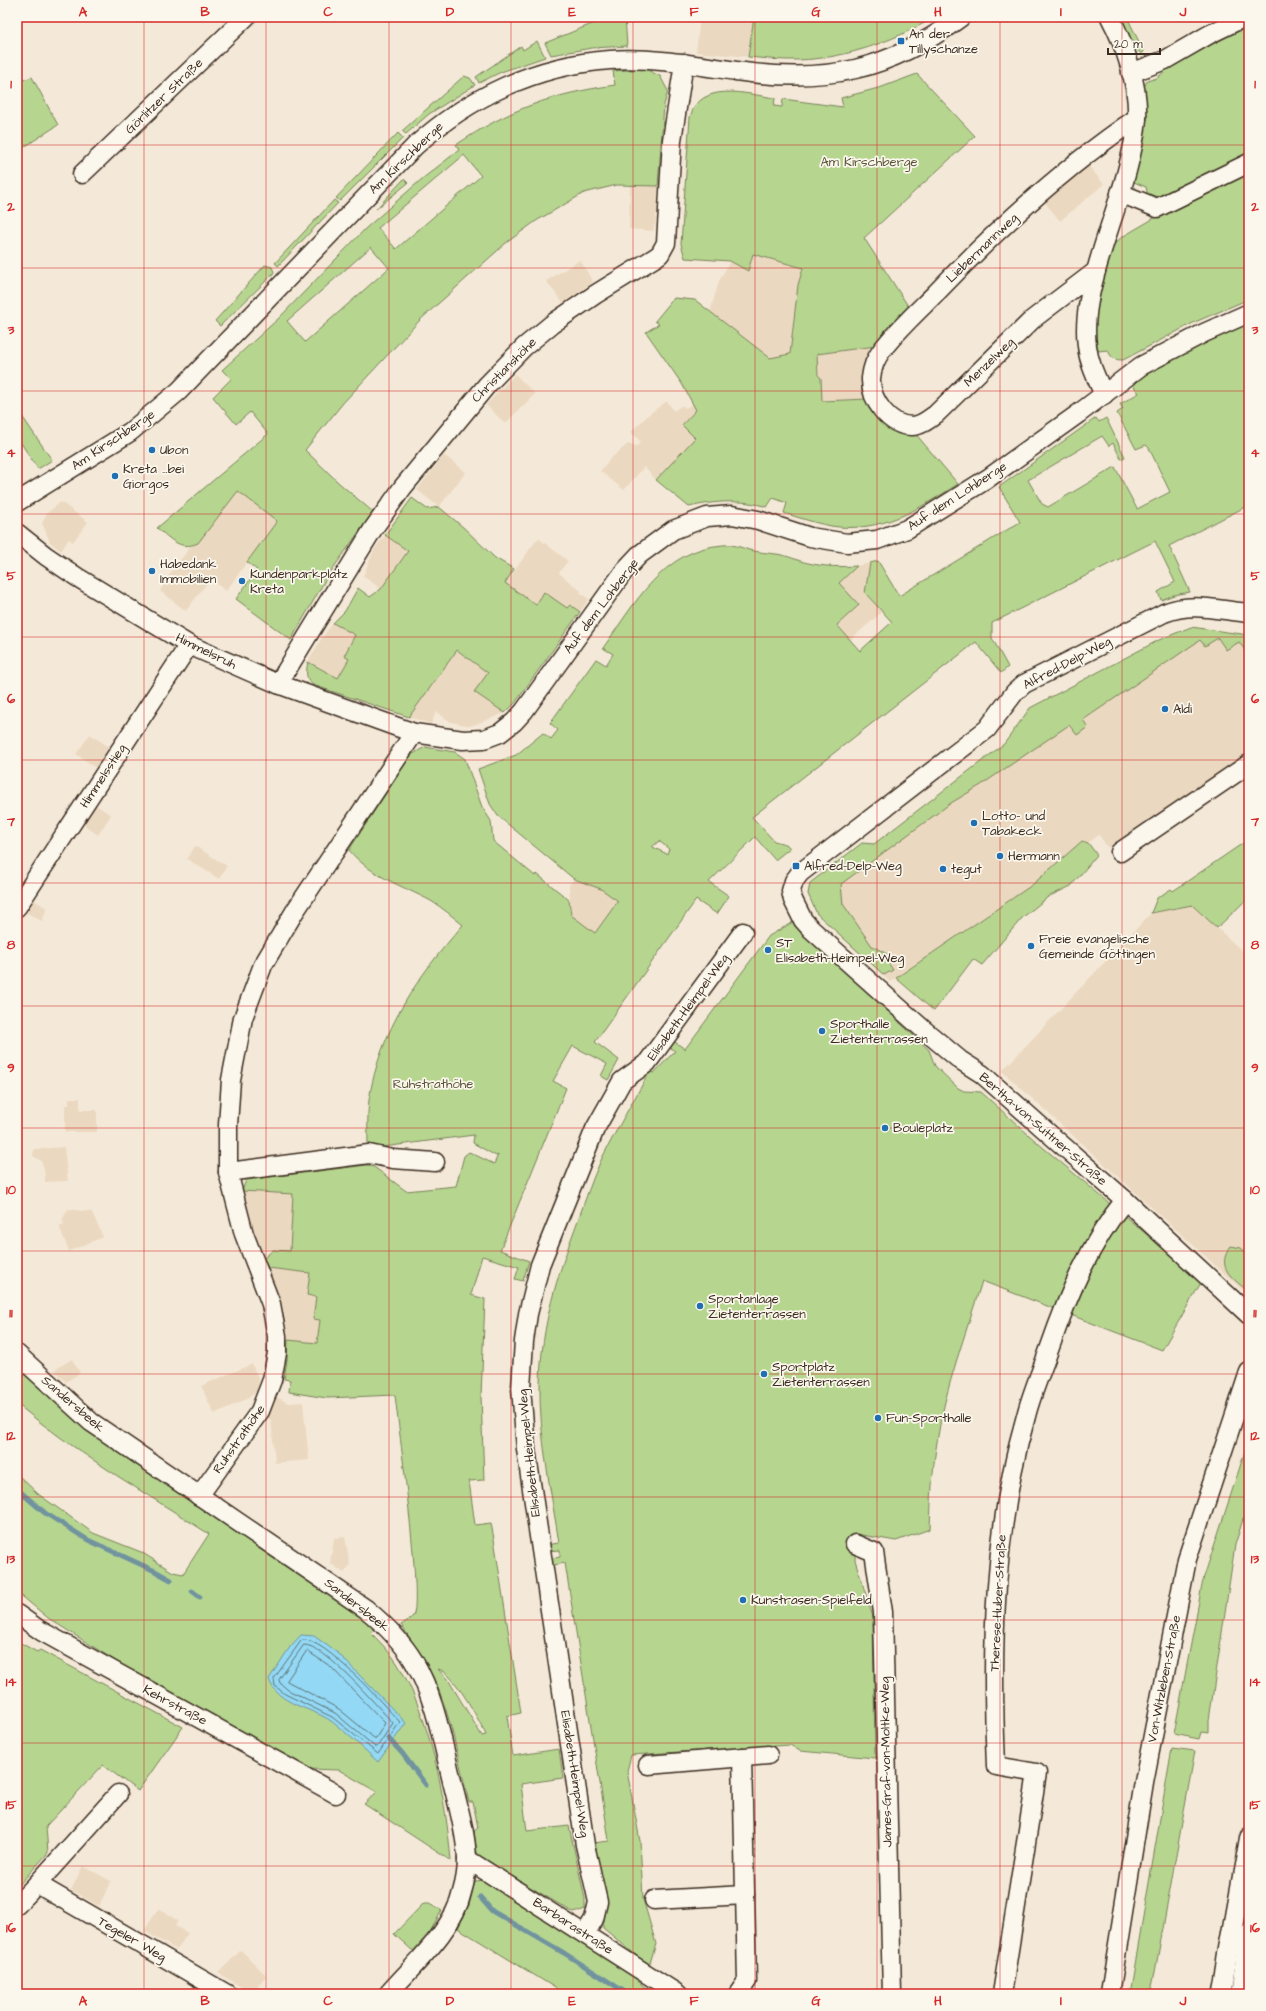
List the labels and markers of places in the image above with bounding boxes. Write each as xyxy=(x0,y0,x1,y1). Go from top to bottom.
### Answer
place label: An der Tillyschanze xyxy=(909,25,978,59)
marker: An der Tillyschanze xyxy=(896,36,906,46)
place label: Ubon xyxy=(160,441,189,459)
marker: Ubon xyxy=(147,445,157,455)
place label: Kreta ...bei Giorgos xyxy=(123,460,184,494)
marker: Kreta ...bei Giorgos xyxy=(110,471,120,481)
place label: Habedank Immobilien xyxy=(160,555,217,588)
place label: Kundenparkplatz Kreta xyxy=(250,565,348,598)
marker: Habedank Immobilien xyxy=(147,566,157,576)
marker: Kundenparkplatz Kreta xyxy=(237,576,247,586)
place label: Aldi xyxy=(1173,700,1192,718)
marker: Aldi xyxy=(1160,704,1170,714)
place label: Lotto- und Tabakeck xyxy=(982,807,1045,840)
marker: Lotto- und Tabakeck xyxy=(969,818,979,828)
place label: Hermann xyxy=(1008,847,1060,865)
marker: Hermann xyxy=(995,851,1005,861)
place label: Alfred-Delp-Weg xyxy=(804,857,902,876)
place label: tegut xyxy=(951,860,983,879)
marker: Alfred-Delp-Weg xyxy=(791,861,801,871)
marker: tegut xyxy=(938,864,948,874)
place label: Freie evangelische Gemeinde Göttingen xyxy=(1039,930,1156,964)
place label: ST Elisabeth-Heimpel-Weg xyxy=(776,934,905,968)
marker: Freie evangelische Gemeinde Göttingen xyxy=(1026,941,1036,951)
marker: ST Elisabeth-Heimpel-Weg xyxy=(763,945,773,955)
place label: Sporthalle Zietenterrassen xyxy=(830,1015,928,1048)
marker: Sporthalle Zietenterrassen xyxy=(817,1026,827,1036)
place label: Bouleplatz xyxy=(893,1119,953,1137)
marker: Bouleplatz xyxy=(880,1123,890,1133)
place label: Sportanlage Zietenterrassen xyxy=(708,1290,806,1323)
marker: Sportanlage Zietenterrassen xyxy=(695,1301,705,1311)
place label: Sportplatz Zietenterrassen xyxy=(772,1358,870,1391)
marker: Sportplatz Zietenterrassen xyxy=(759,1369,769,1379)
place label: Fun-Sporthalle xyxy=(886,1409,972,1427)
marker: Fun-Sporthalle xyxy=(873,1413,883,1423)
place label: Kunstrasen-Spielfeld xyxy=(751,1591,872,1609)
marker: Kunstrasen-Spielfeld xyxy=(738,1595,748,1605)

